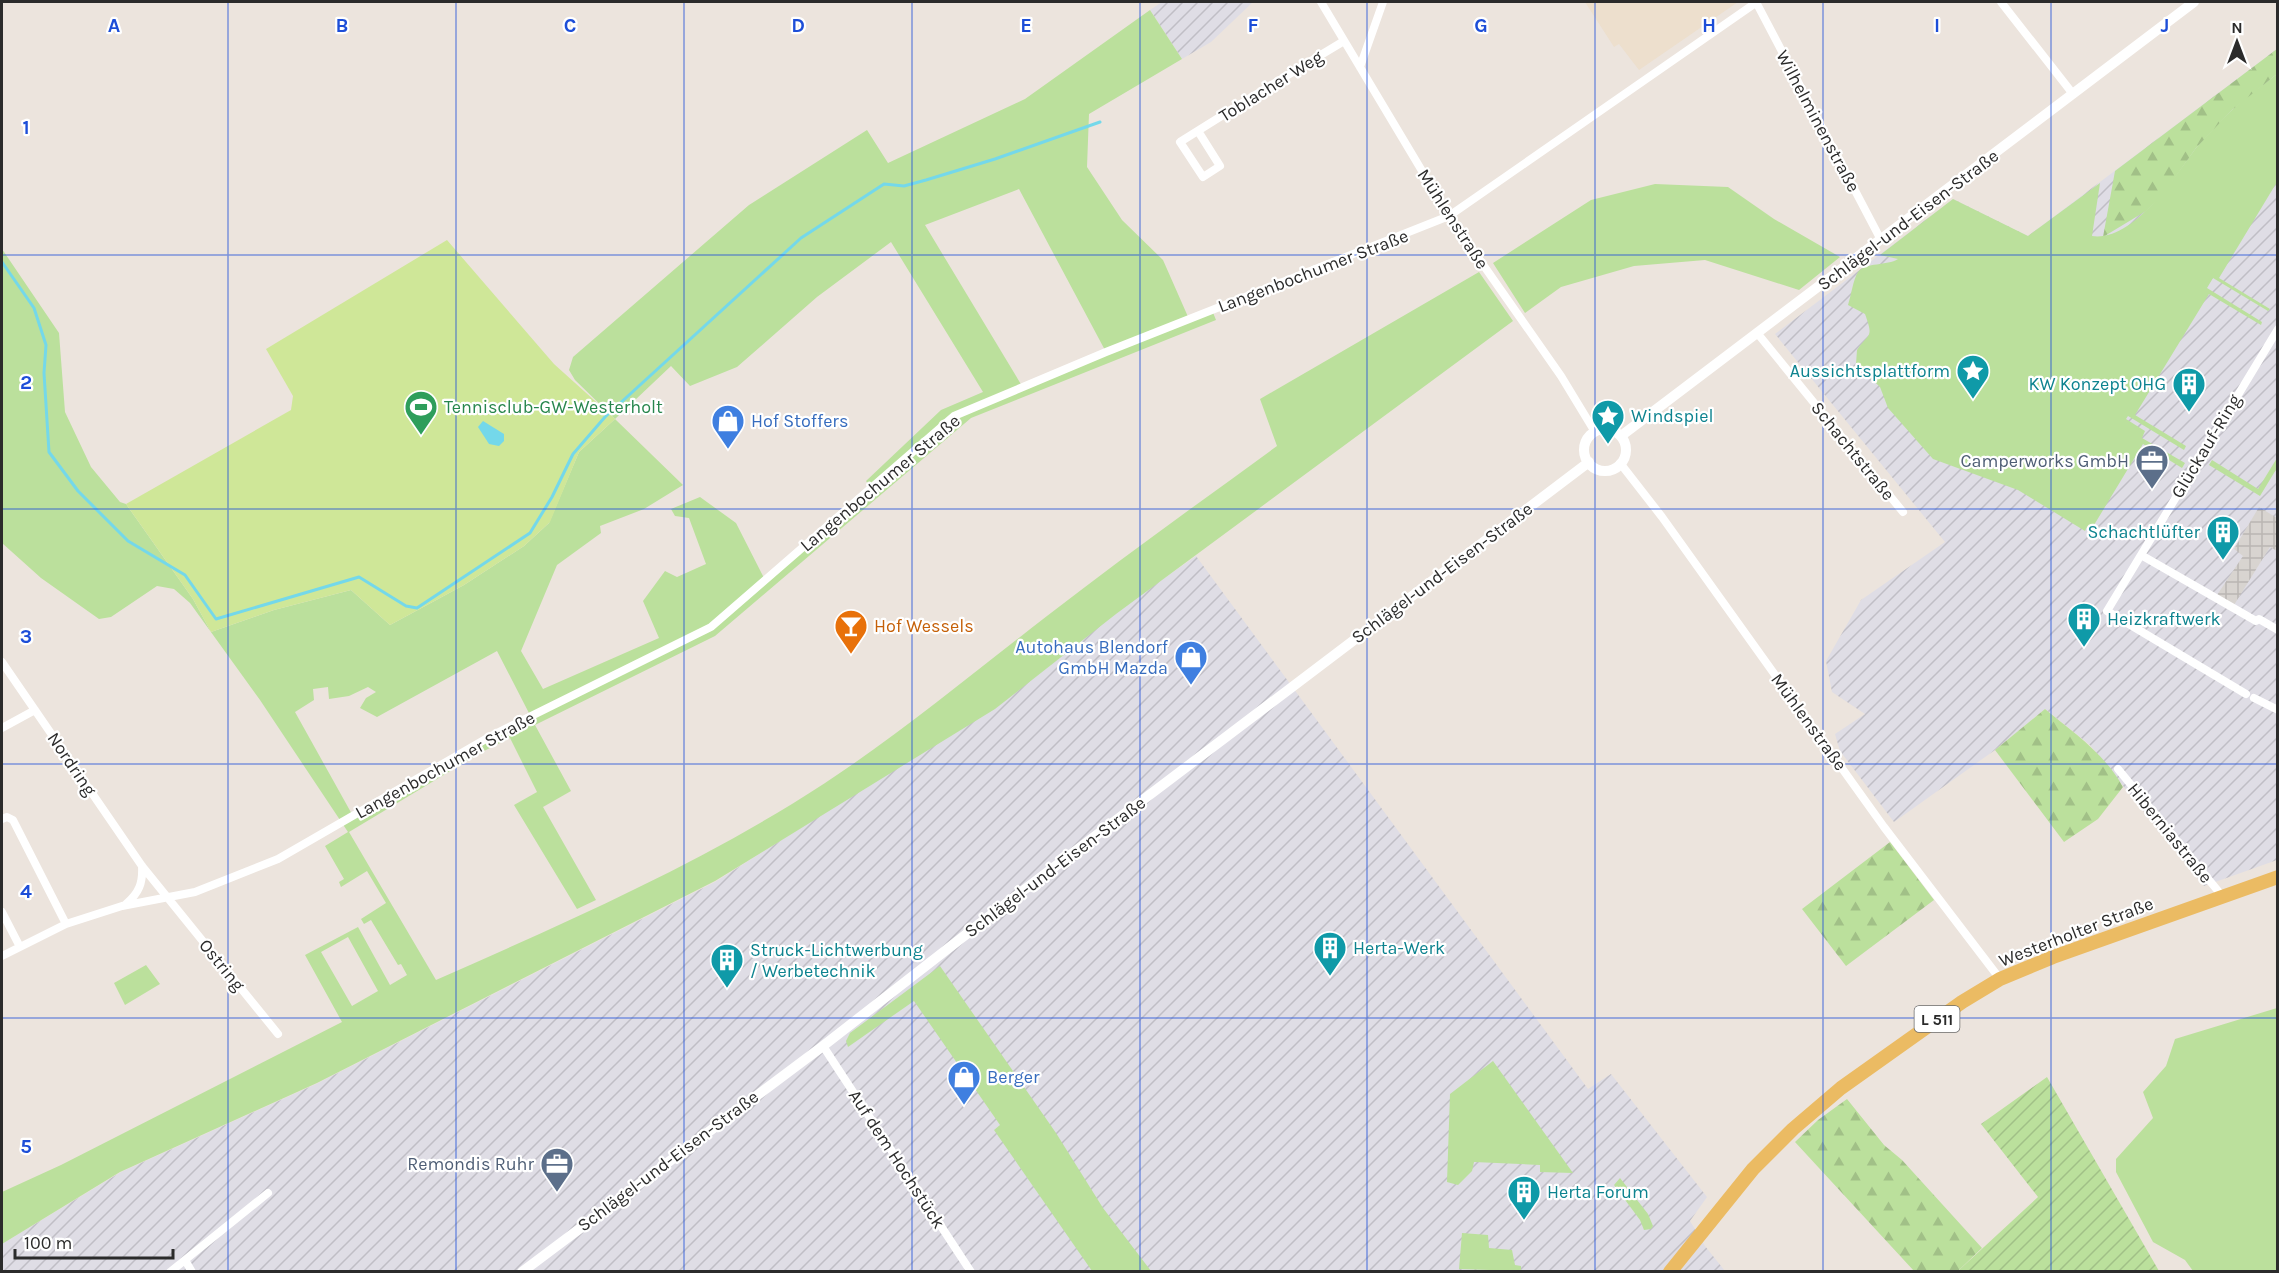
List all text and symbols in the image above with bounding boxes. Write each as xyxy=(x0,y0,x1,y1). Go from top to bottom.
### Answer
north arrow xyxy=(2207,12,2267,72)
text: A xyxy=(108,14,121,37)
text: B xyxy=(336,14,348,37)
text: C xyxy=(564,14,576,37)
text: D xyxy=(791,14,805,37)
text: E xyxy=(1020,14,1032,37)
text: F xyxy=(1248,14,1259,37)
text: G xyxy=(1474,14,1488,37)
text: H xyxy=(1702,14,1716,37)
text: I xyxy=(1934,14,1940,37)
text: J xyxy=(2161,14,2169,37)
text: N xyxy=(2231,18,2243,37)
street label: Toblacher Weg xyxy=(1215,45,1327,127)
street label: Wilhelminenstraße xyxy=(1771,46,1865,196)
text: 1 xyxy=(22,116,30,139)
street label: Schlägel-und-Eisen-Straße xyxy=(1813,145,2003,295)
street label: Mühlenstraße xyxy=(1412,165,1494,273)
street label: Langenbochumer Straße xyxy=(1215,224,1411,318)
place icon: Aussichtsplattform xyxy=(1955,353,1991,400)
place label: Aussichtsplattform xyxy=(1790,360,1950,382)
building icon: KW Konzept OHG xyxy=(2171,366,2207,413)
text: 2 xyxy=(20,371,32,394)
place label: KW Konzept OHG xyxy=(2028,373,2166,395)
sports icon: Tennisclub-GW-Westerholt xyxy=(403,389,439,436)
street label: Glückauf-Ring xyxy=(2166,390,2246,502)
place label: Tennisclub-GW-Westerholt xyxy=(444,396,663,418)
street label: Schachtstraße xyxy=(1806,397,1900,505)
place icon: Windspiel xyxy=(1590,398,1626,445)
shop icon: Hof Stoffers xyxy=(710,403,746,450)
place label: Windspiel xyxy=(1631,405,1714,427)
place label: Hof Stoffers xyxy=(751,410,848,432)
street label: Langenbochumer Straße xyxy=(795,410,965,556)
office icon: Camperworks GmbH xyxy=(2134,443,2170,490)
place label: Camperworks GmbH xyxy=(1961,450,2129,472)
street label: Schlägel-und-Eisen-Straße xyxy=(1347,498,1537,648)
building icon: Schachtlüfter xyxy=(2205,514,2241,561)
place label: Schachtlüfter xyxy=(2088,521,2200,543)
building icon: Heizkraftwerk xyxy=(2066,601,2102,648)
bar icon: Hof Wessels xyxy=(833,608,869,655)
place label: Heizkraftwerk xyxy=(2107,608,2221,630)
place label: Hof Wessels xyxy=(874,615,974,637)
text: 3 xyxy=(20,625,32,648)
place label: Autohaus Blendorf GmbH Mazda xyxy=(1015,636,1169,679)
shop icon: Autohaus Blendorf GmbH Mazda xyxy=(1173,639,1209,686)
street label: Mühlenstraße xyxy=(1766,669,1852,775)
street label: Langenbochumer Straße xyxy=(351,706,539,824)
street label: Nordring xyxy=(43,728,101,800)
street label: Hiberniastraße xyxy=(2123,778,2217,888)
street label: Schlägel-und-Eisen-Straße xyxy=(960,792,1150,942)
text: 4 xyxy=(20,880,32,903)
street label: Westerholter Straße xyxy=(1996,892,2156,972)
building icon: Herta-Werk xyxy=(1312,930,1348,977)
street label: Ostring xyxy=(194,934,250,996)
place label: Herta-Werk xyxy=(1353,937,1445,959)
place label: Struck-Lichtwerbung / Werbetechnik xyxy=(750,939,923,982)
building icon: Struck-Lichtwerbung / Werbetechnik xyxy=(709,942,745,989)
road number: L 511 xyxy=(1914,1006,1960,1032)
shop icon: Berger xyxy=(946,1059,982,1106)
place label: Berger xyxy=(987,1066,1040,1088)
street label: Auf dem Hochstück xyxy=(844,1085,950,1233)
street label: Schlägel-und-Eisen-Straße xyxy=(573,1086,763,1236)
text: 5 xyxy=(20,1135,32,1158)
office icon: Remondis Ruhr xyxy=(539,1146,575,1193)
place label: Remondis Ruhr xyxy=(407,1153,534,1175)
building icon: Herta Forum xyxy=(1506,1174,1542,1221)
place label: Herta Forum xyxy=(1547,1181,1649,1203)
scale bar xyxy=(15,1222,172,1260)
text: 100 m xyxy=(24,1232,72,1254)

